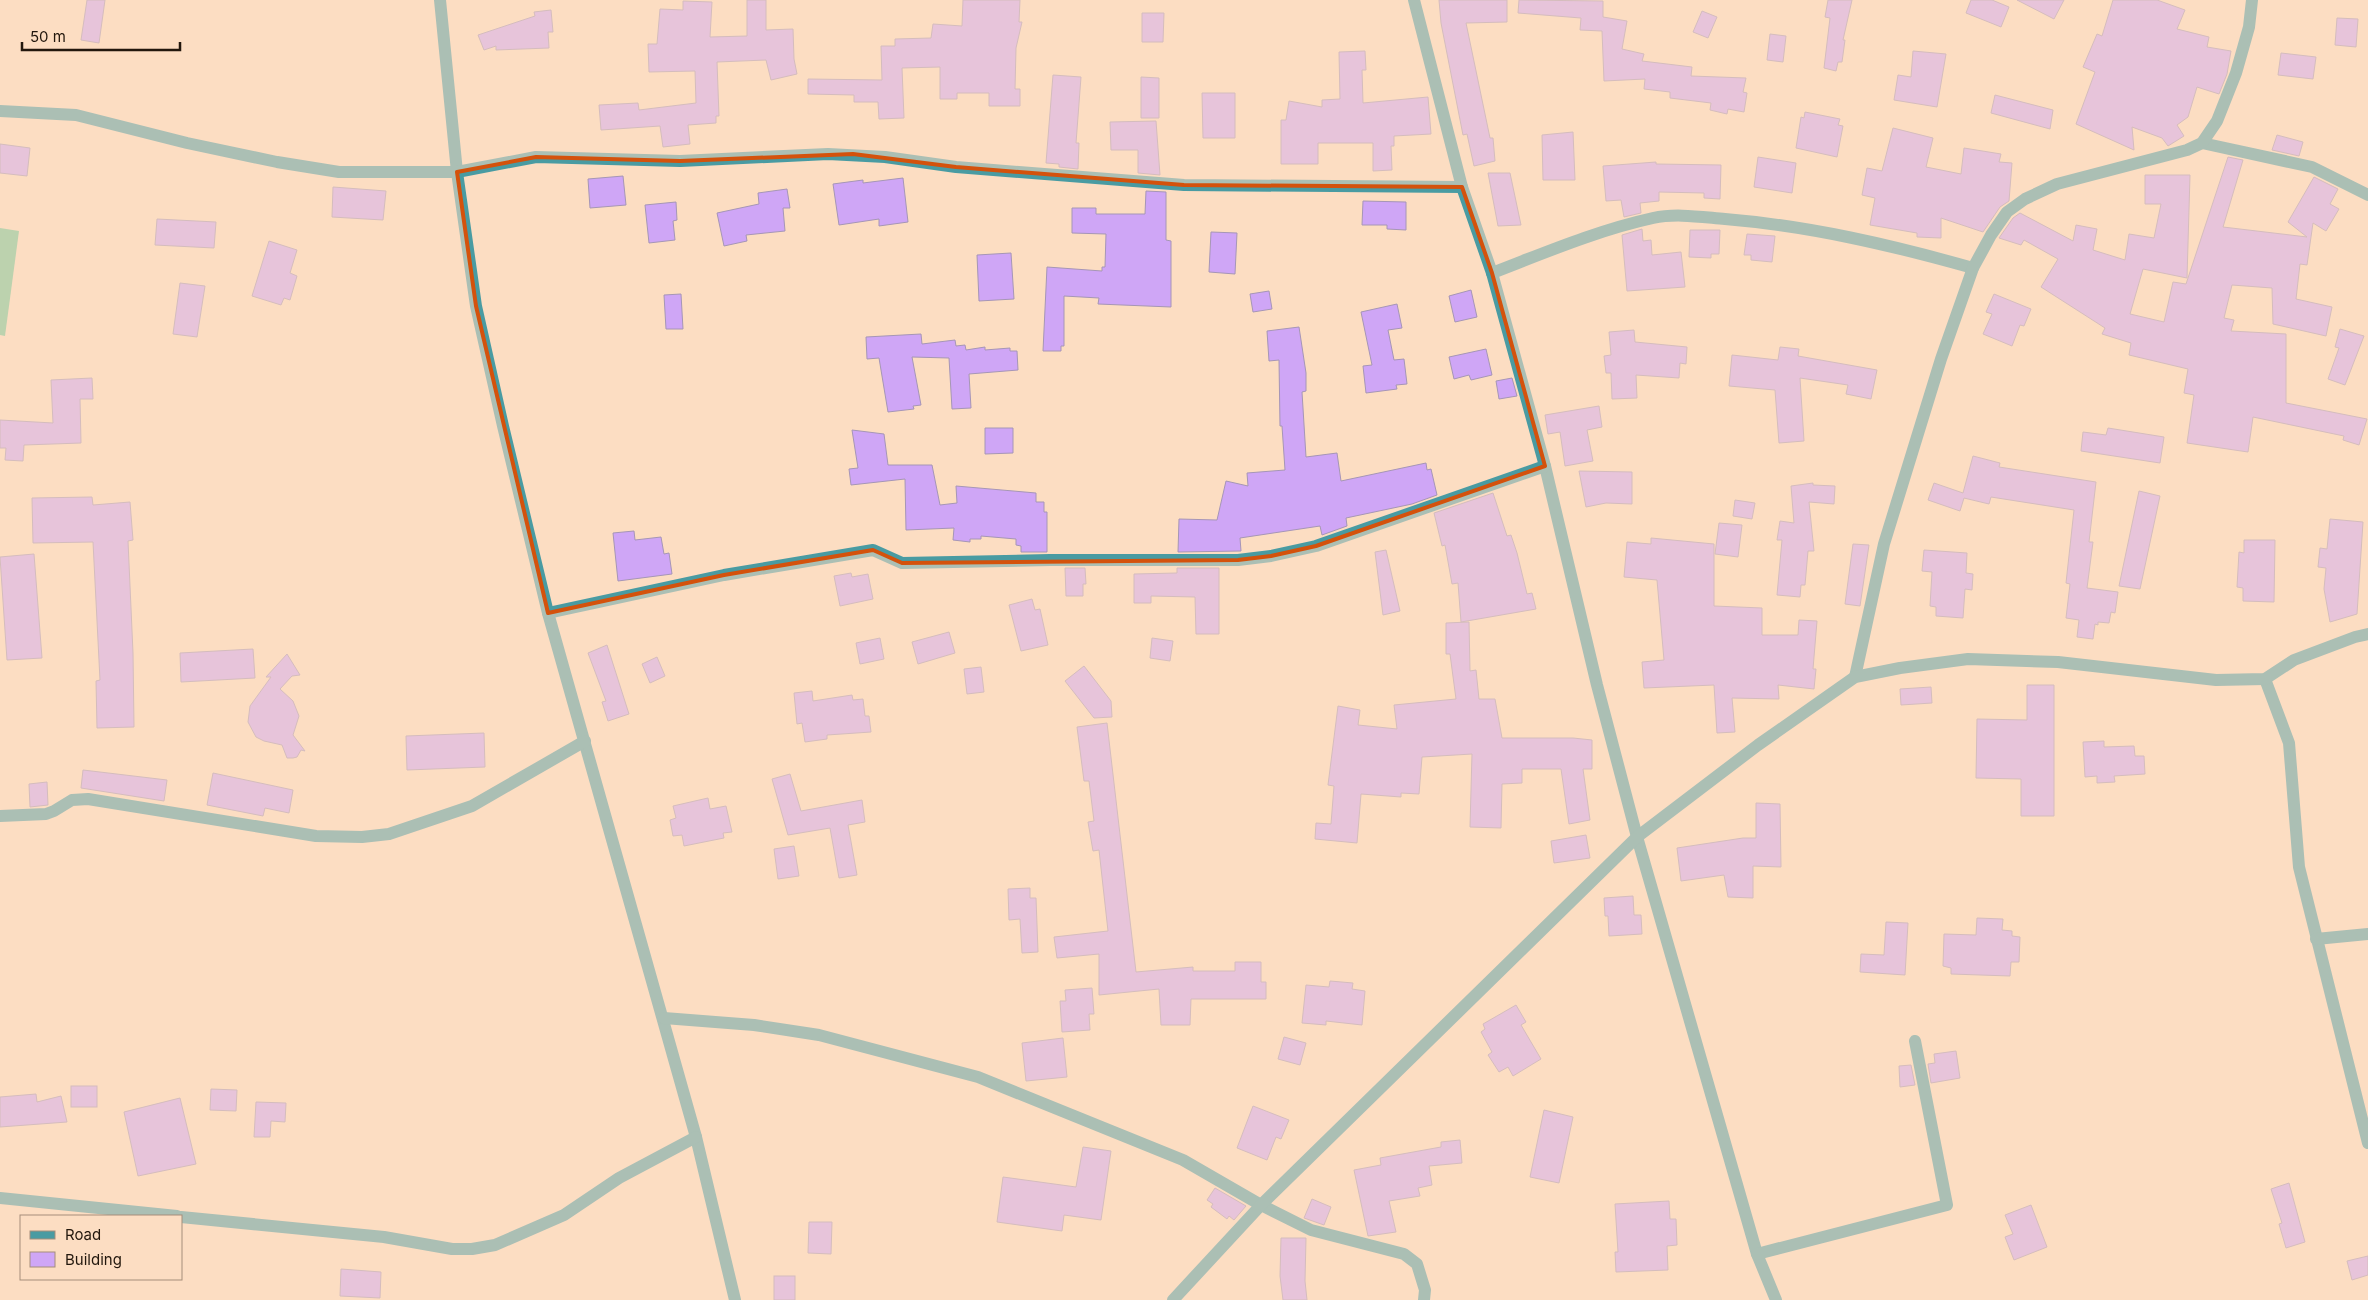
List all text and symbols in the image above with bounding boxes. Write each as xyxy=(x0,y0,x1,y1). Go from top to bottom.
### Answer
scale bar xyxy=(22,20,180,52)
text: 50 m xyxy=(30,27,66,46)
legend xyxy=(20,1215,182,1280)
text: Road xyxy=(65,1225,101,1244)
text: Building xyxy=(65,1250,122,1269)

